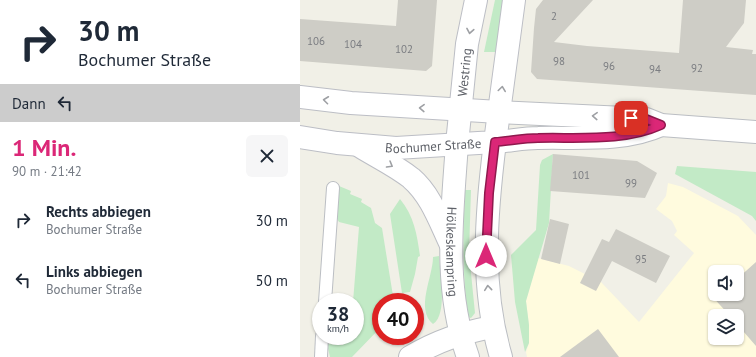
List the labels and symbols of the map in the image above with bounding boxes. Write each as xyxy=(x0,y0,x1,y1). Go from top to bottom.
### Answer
house number: 2 xyxy=(551,9,557,23)
one-way arrow xyxy=(466,28,474,34)
house number: 106 xyxy=(307,34,325,48)
house number: 104 xyxy=(344,37,362,51)
house number: 102 xyxy=(395,42,413,56)
street label: Westring xyxy=(453,47,475,97)
house number: 98 xyxy=(553,54,565,68)
house number: 96 xyxy=(603,59,615,73)
house number: 92 xyxy=(691,61,703,75)
house number: 94 xyxy=(649,62,661,76)
one-way arrow xyxy=(497,86,506,92)
one-way arrow xyxy=(323,96,329,105)
pin xyxy=(614,101,648,135)
one-way arrow xyxy=(419,104,425,112)
one-way arrow xyxy=(592,112,598,120)
street label: Bochumer Straße xyxy=(385,134,482,157)
one-way arrow xyxy=(386,160,393,167)
house number: 101 xyxy=(572,168,590,182)
house number: 99 xyxy=(625,176,637,190)
street label: Hölkeskampring xyxy=(443,206,462,298)
position arrow xyxy=(465,235,507,277)
house number: 95 xyxy=(635,252,647,266)
one-way arrow xyxy=(484,285,493,291)
speed limit sign: 40 xyxy=(372,293,424,345)

